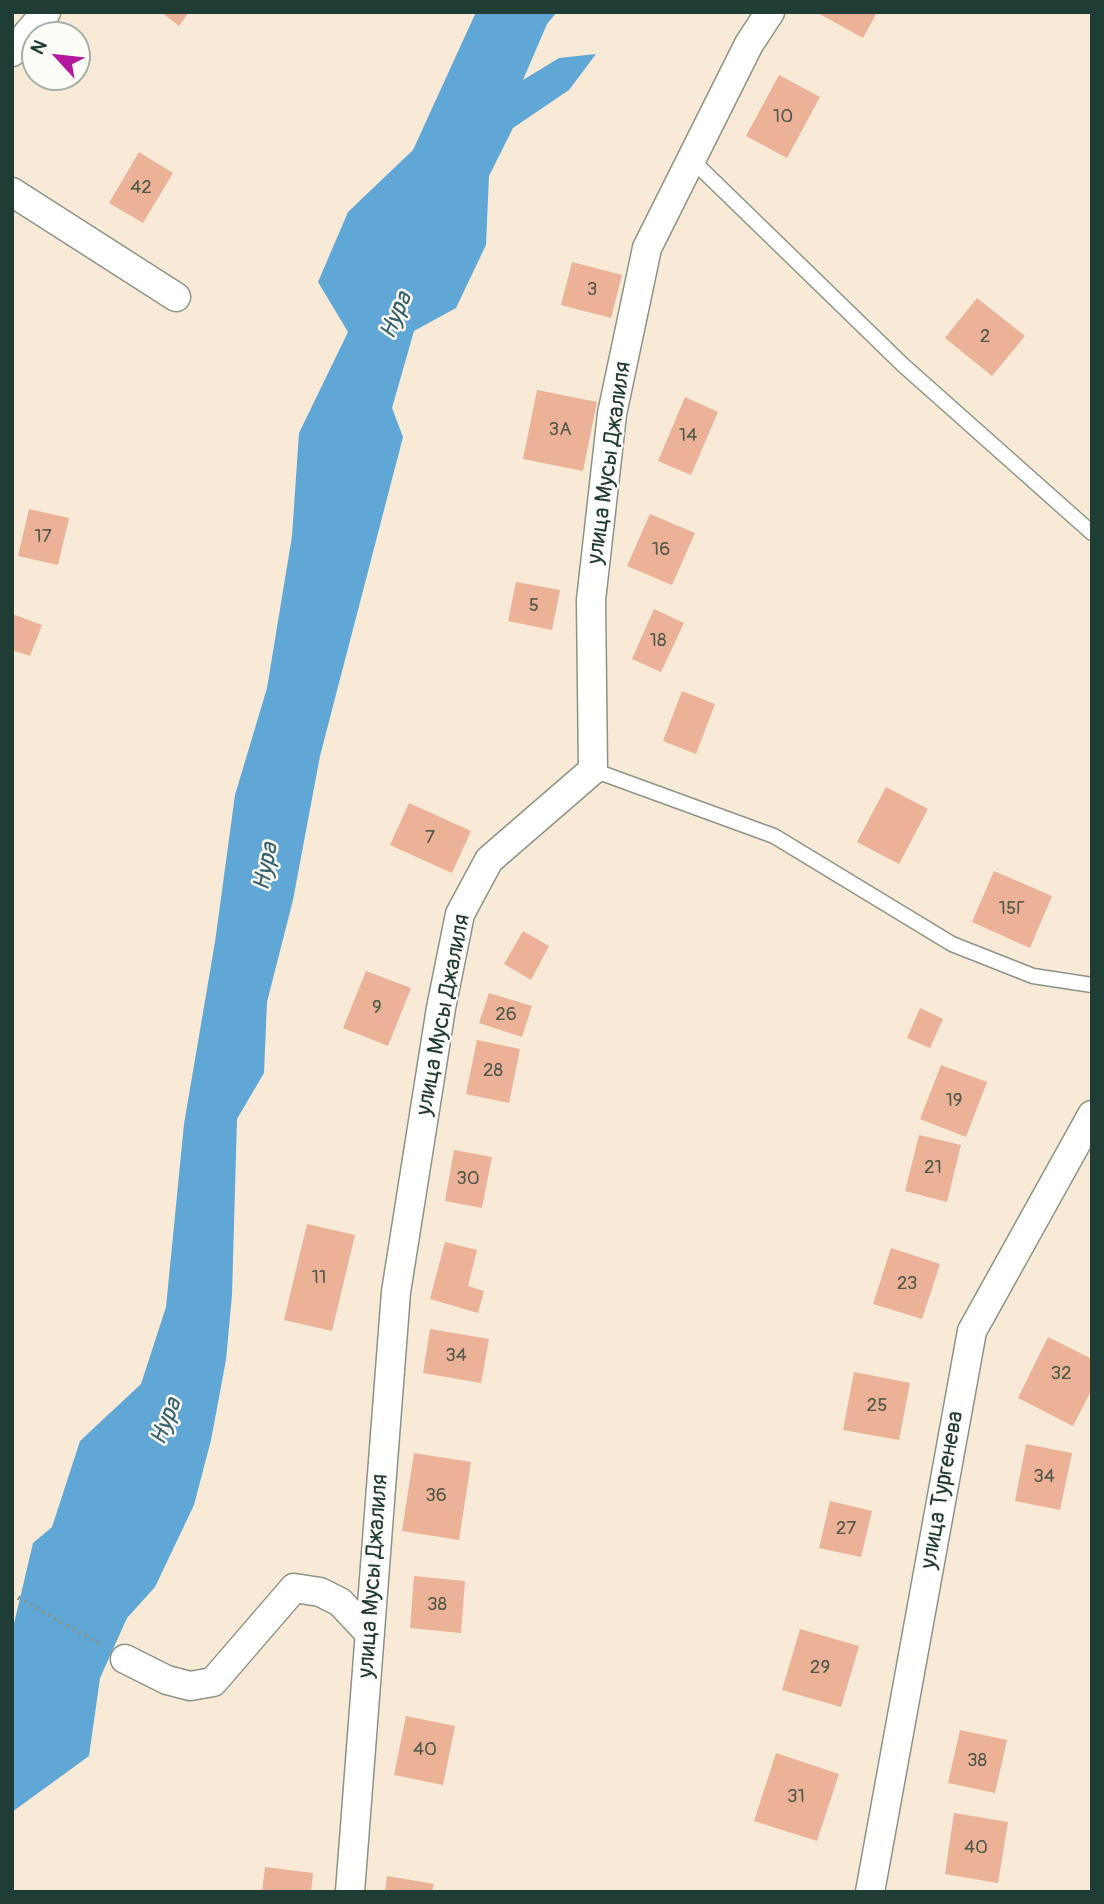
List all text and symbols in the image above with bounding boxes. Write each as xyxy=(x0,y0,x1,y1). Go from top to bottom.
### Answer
north arrow xyxy=(21,21,91,91)
text: N xyxy=(25,36,53,59)
house number: 10 xyxy=(773,106,793,128)
house number: 42 xyxy=(130,177,152,199)
house number: 3 xyxy=(587,279,597,301)
water label: Нура xyxy=(374,288,420,344)
house number: 2 xyxy=(980,326,990,348)
street label: улица Мусы Джалиля xyxy=(582,360,638,566)
house number: 3А xyxy=(549,419,571,441)
house number: 14 xyxy=(679,425,697,447)
house number: 17 xyxy=(34,526,52,548)
house number: 16 xyxy=(652,539,670,561)
house number: 5 xyxy=(529,595,539,617)
house number: 18 xyxy=(649,630,667,652)
house number: 7 xyxy=(425,827,435,849)
water label: Нура xyxy=(248,841,286,893)
house number: 15Г xyxy=(999,898,1025,920)
street label: улица Мусы Джалиля xyxy=(411,912,477,1118)
house number: 9 xyxy=(372,997,382,1019)
house number: 26 xyxy=(495,1004,517,1026)
house number: 28 xyxy=(483,1060,503,1082)
house number: 19 xyxy=(945,1090,963,1112)
house number: 21 xyxy=(924,1157,942,1179)
house number: 30 xyxy=(456,1168,480,1190)
house number: 11 xyxy=(312,1267,326,1289)
house number: 23 xyxy=(897,1273,917,1295)
house number: 34 xyxy=(445,1345,467,1367)
house number: 32 xyxy=(1050,1363,1072,1385)
water label: Нура xyxy=(145,1394,189,1450)
house number: 25 xyxy=(867,1395,887,1417)
street label: улица Тургенева xyxy=(916,1409,970,1571)
house number: 34 xyxy=(1033,1466,1055,1488)
street label: улица Мусы Джалиля xyxy=(353,1473,395,1679)
house number: 36 xyxy=(425,1485,447,1507)
house number: 27 xyxy=(836,1518,856,1540)
house number: 38 xyxy=(427,1594,447,1616)
house number: 29 xyxy=(810,1657,830,1679)
house number: 40 xyxy=(413,1739,437,1761)
house number: 38 xyxy=(967,1750,987,1772)
house number: 31 xyxy=(787,1786,805,1808)
house number: 40 xyxy=(964,1837,988,1859)

